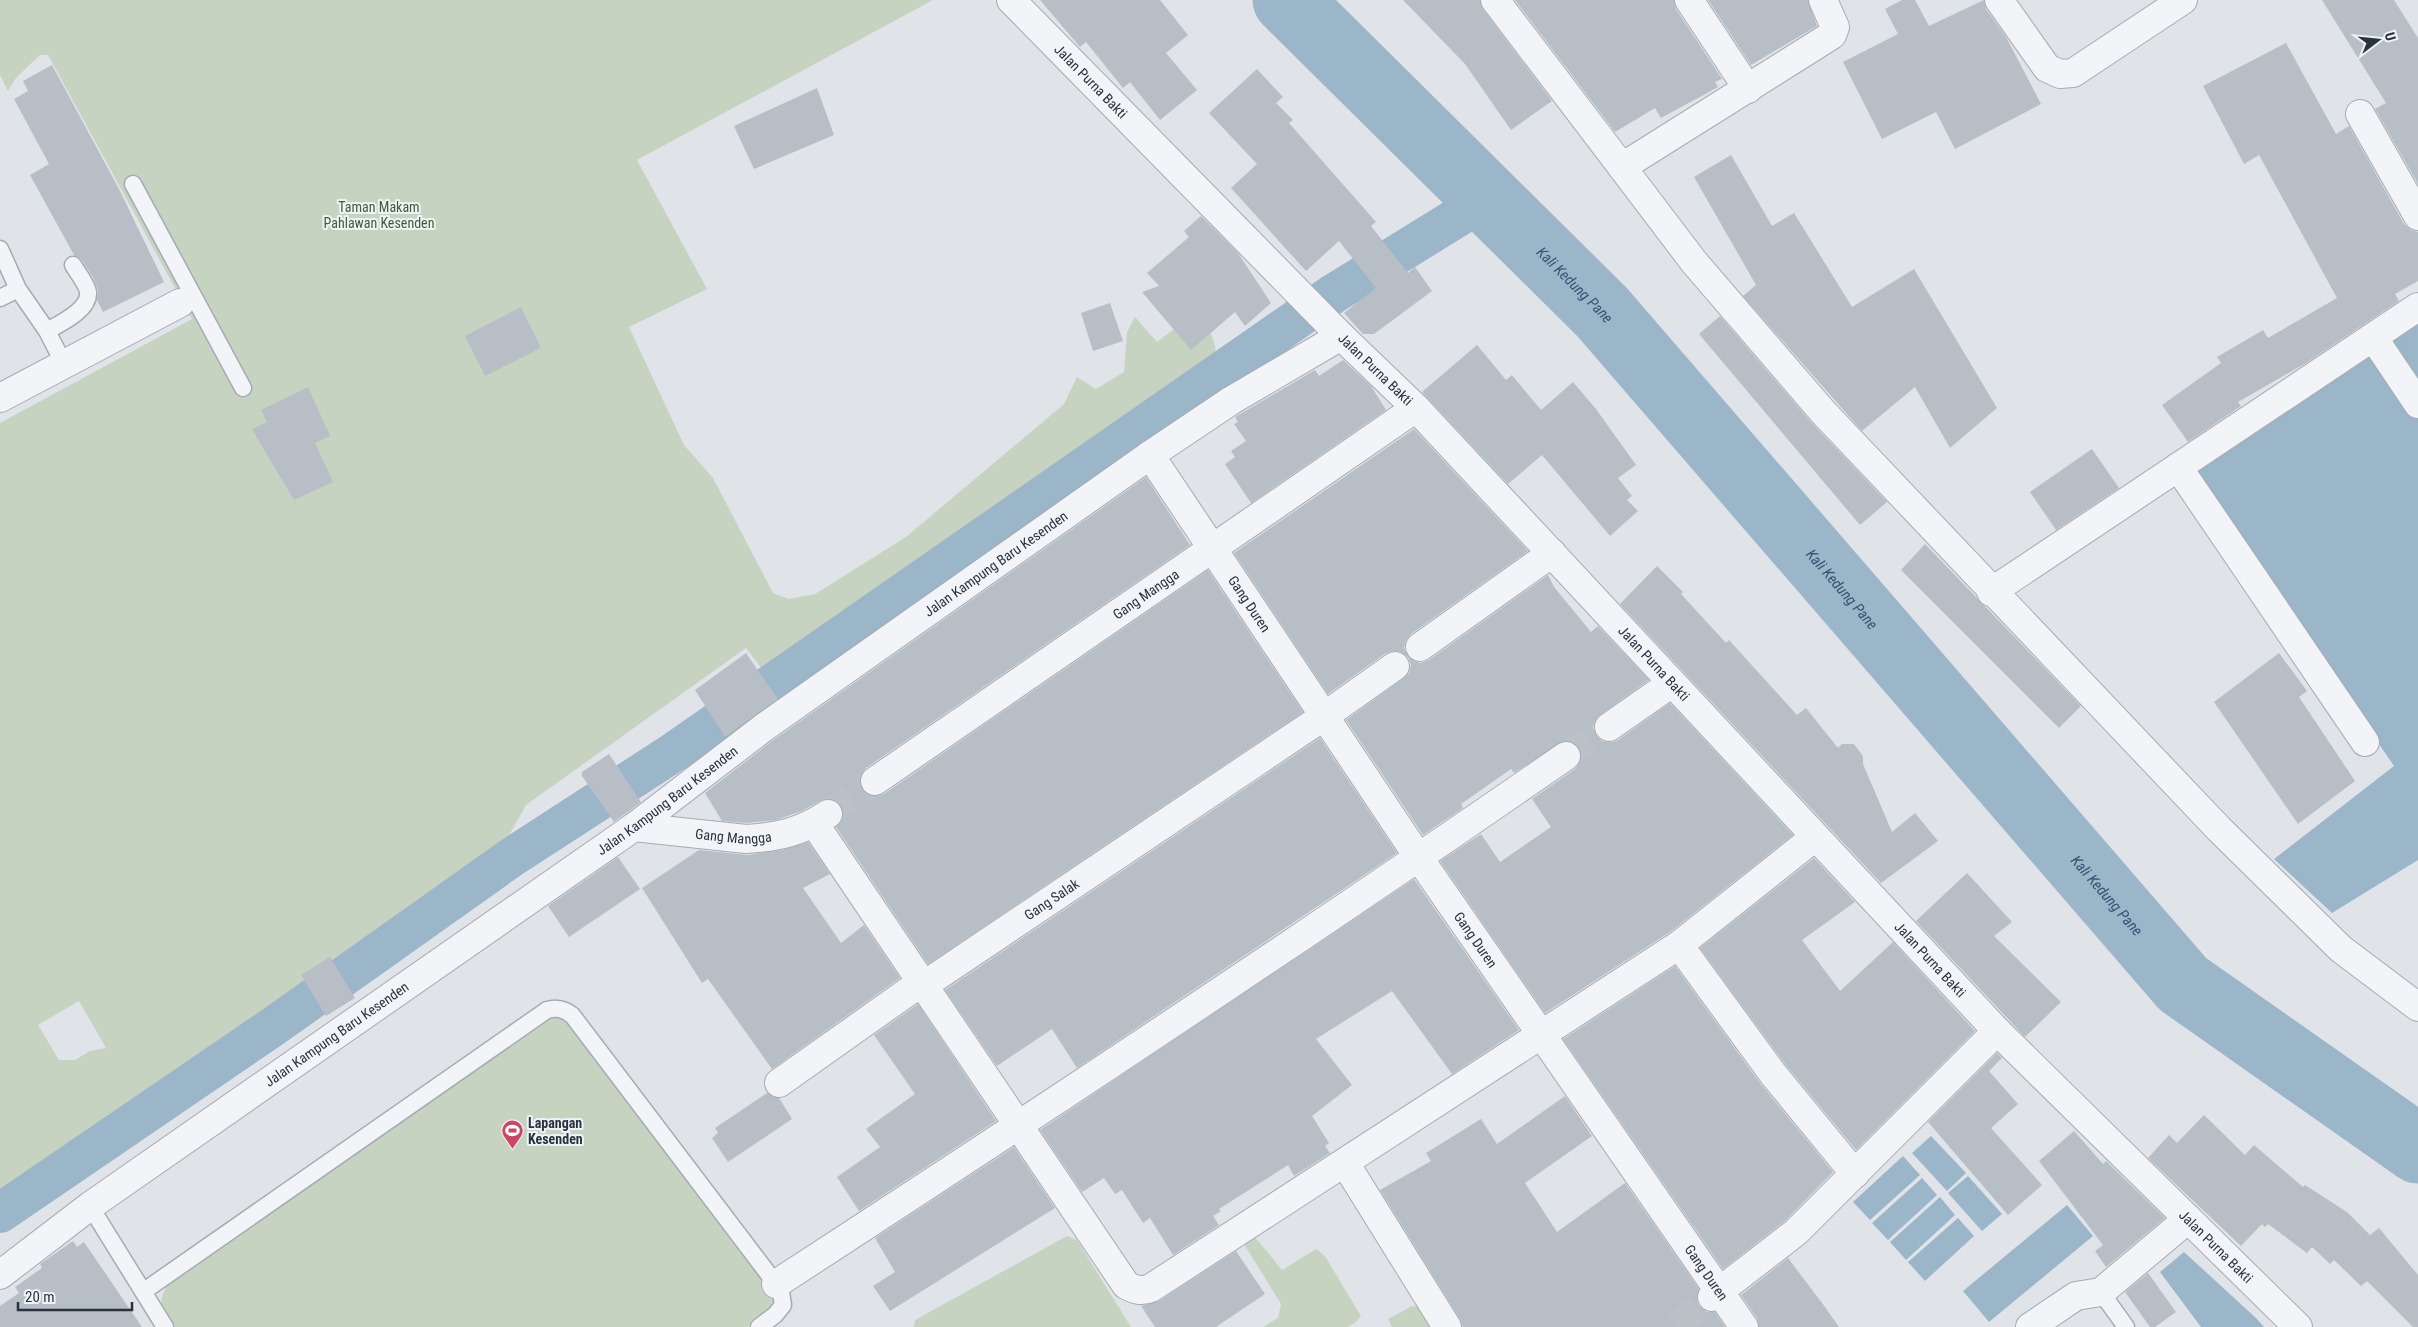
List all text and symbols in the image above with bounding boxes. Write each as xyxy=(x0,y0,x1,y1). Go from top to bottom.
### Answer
north arrow xyxy=(2353,15,2403,65)
text: U xyxy=(2382,30,2399,42)
street label: Jalan Purna Bakti xyxy=(1051,41,1131,122)
park label: Taman Makam Pahlawan Kesenden xyxy=(324,199,434,231)
water label: Kali Kedung Pane xyxy=(1533,243,1617,327)
street label: Jalan Purna Bakti xyxy=(1335,330,1416,409)
street label: Jalan Kampung Baru Kesenden xyxy=(921,508,1071,620)
water label: Kali Kedung Pane xyxy=(1802,545,1882,633)
street label: Gang Mangga xyxy=(1110,566,1182,623)
street label: Gang Duren xyxy=(1225,573,1274,635)
street label: Jalan Purna Bakti xyxy=(1615,622,1693,704)
street label: Jalan Kampung Baru Kesenden xyxy=(594,742,741,858)
street label: Gang Mangga xyxy=(695,826,773,847)
water label: Kali Kedung Pane xyxy=(2067,852,2146,940)
street label: Gang Salak xyxy=(1021,875,1082,923)
street label: Gang Duren xyxy=(1451,909,1501,971)
street label: Jalan Purna Bakti xyxy=(1891,919,1969,1000)
street label: Jalan Kampung Baru Kesenden xyxy=(262,979,412,1090)
place label: Lapangan Kesenden xyxy=(528,1115,583,1147)
sports icon: Lapangan Kesenden xyxy=(500,1119,524,1150)
street label: Jalan Purna Bakti xyxy=(2176,1207,2256,1286)
street label: Gang Duren xyxy=(1681,1242,1731,1304)
scale bar xyxy=(18,1280,131,1312)
text: 20 m xyxy=(25,1288,55,1306)

